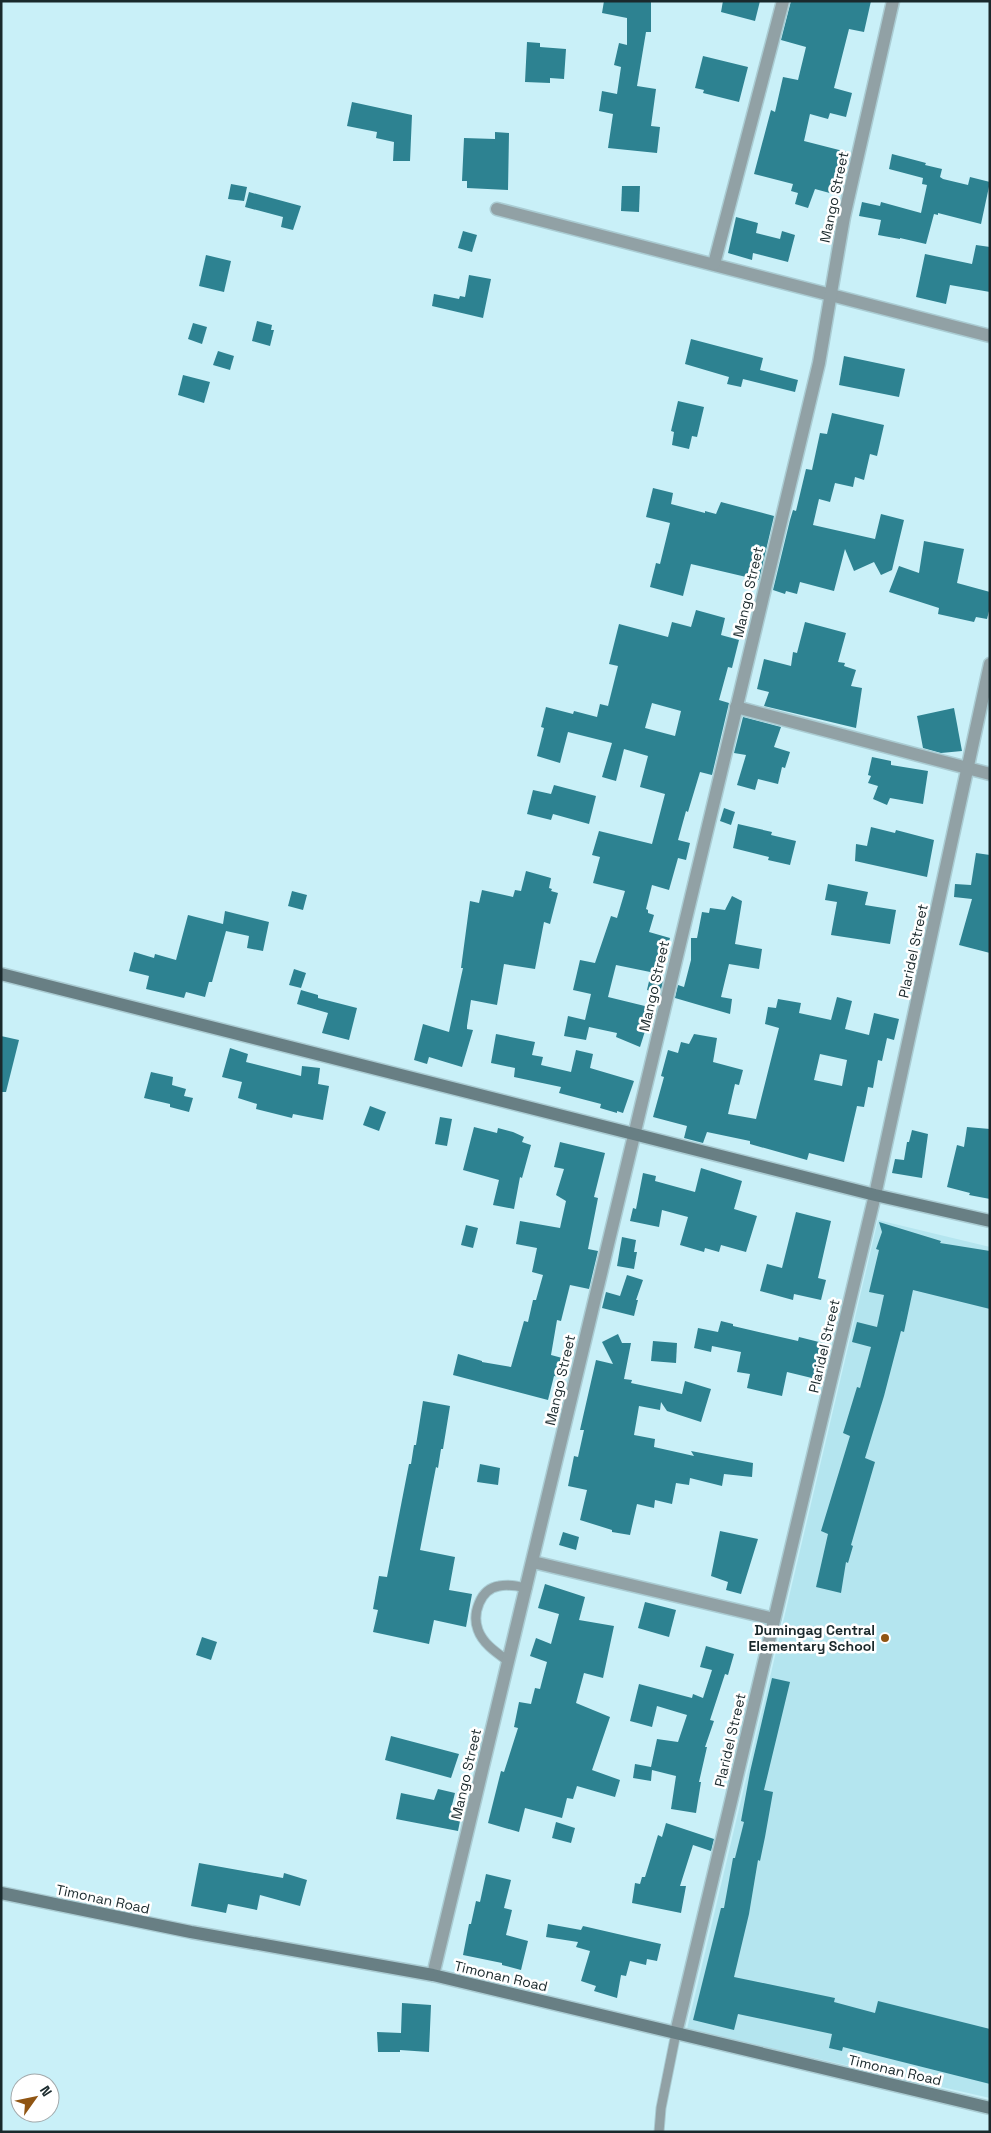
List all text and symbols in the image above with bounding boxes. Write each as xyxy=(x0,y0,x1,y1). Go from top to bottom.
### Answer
street label: Mango Street xyxy=(816,150,852,244)
street label: Mango Street xyxy=(729,545,767,639)
street label: Plaridel Street xyxy=(894,902,932,1000)
street label: Mango Street xyxy=(635,939,673,1033)
street label: Plaridel Street xyxy=(804,1297,844,1395)
street label: Mango Street xyxy=(541,1333,579,1427)
place label: Dumingag Central Elementary School xyxy=(749,1621,875,1655)
marker: Dumingag Central Elementary School xyxy=(879,1632,891,1644)
street label: Plaridel Street xyxy=(710,1691,750,1789)
street label: Mango Street xyxy=(447,1727,485,1821)
street label: Timonan Road xyxy=(54,1880,152,1918)
street label: Timonan Road xyxy=(452,1956,550,1996)
street label: Timonan Road xyxy=(846,2050,944,2090)
north arrow xyxy=(10,2073,60,2123)
text: N xyxy=(36,2082,56,2100)

